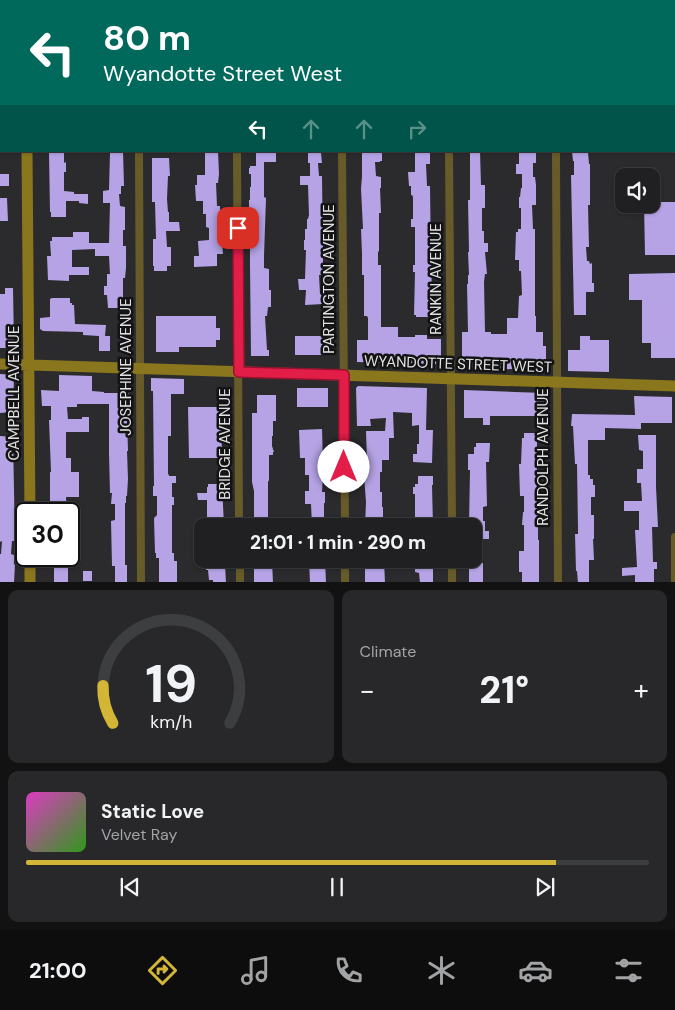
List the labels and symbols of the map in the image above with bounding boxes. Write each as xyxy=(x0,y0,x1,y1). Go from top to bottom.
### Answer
street label: PARTINGTON AVENUE xyxy=(319,204,339,354)
pin xyxy=(217,207,259,249)
street label: RANKIN AVENUE xyxy=(426,223,446,335)
street label: JOSEPHINE AVENUE xyxy=(116,298,136,436)
street label: CAMPBELL AVENUE xyxy=(4,326,24,460)
street label: WYANDOTTE STREET WEST xyxy=(364,351,552,377)
street label: BRIDGE AVENUE xyxy=(215,388,235,500)
street label: RANDOLPH AVENUE xyxy=(533,388,553,526)
position arrow xyxy=(317,440,369,492)
speed limit sign: 30 xyxy=(15,502,80,567)

